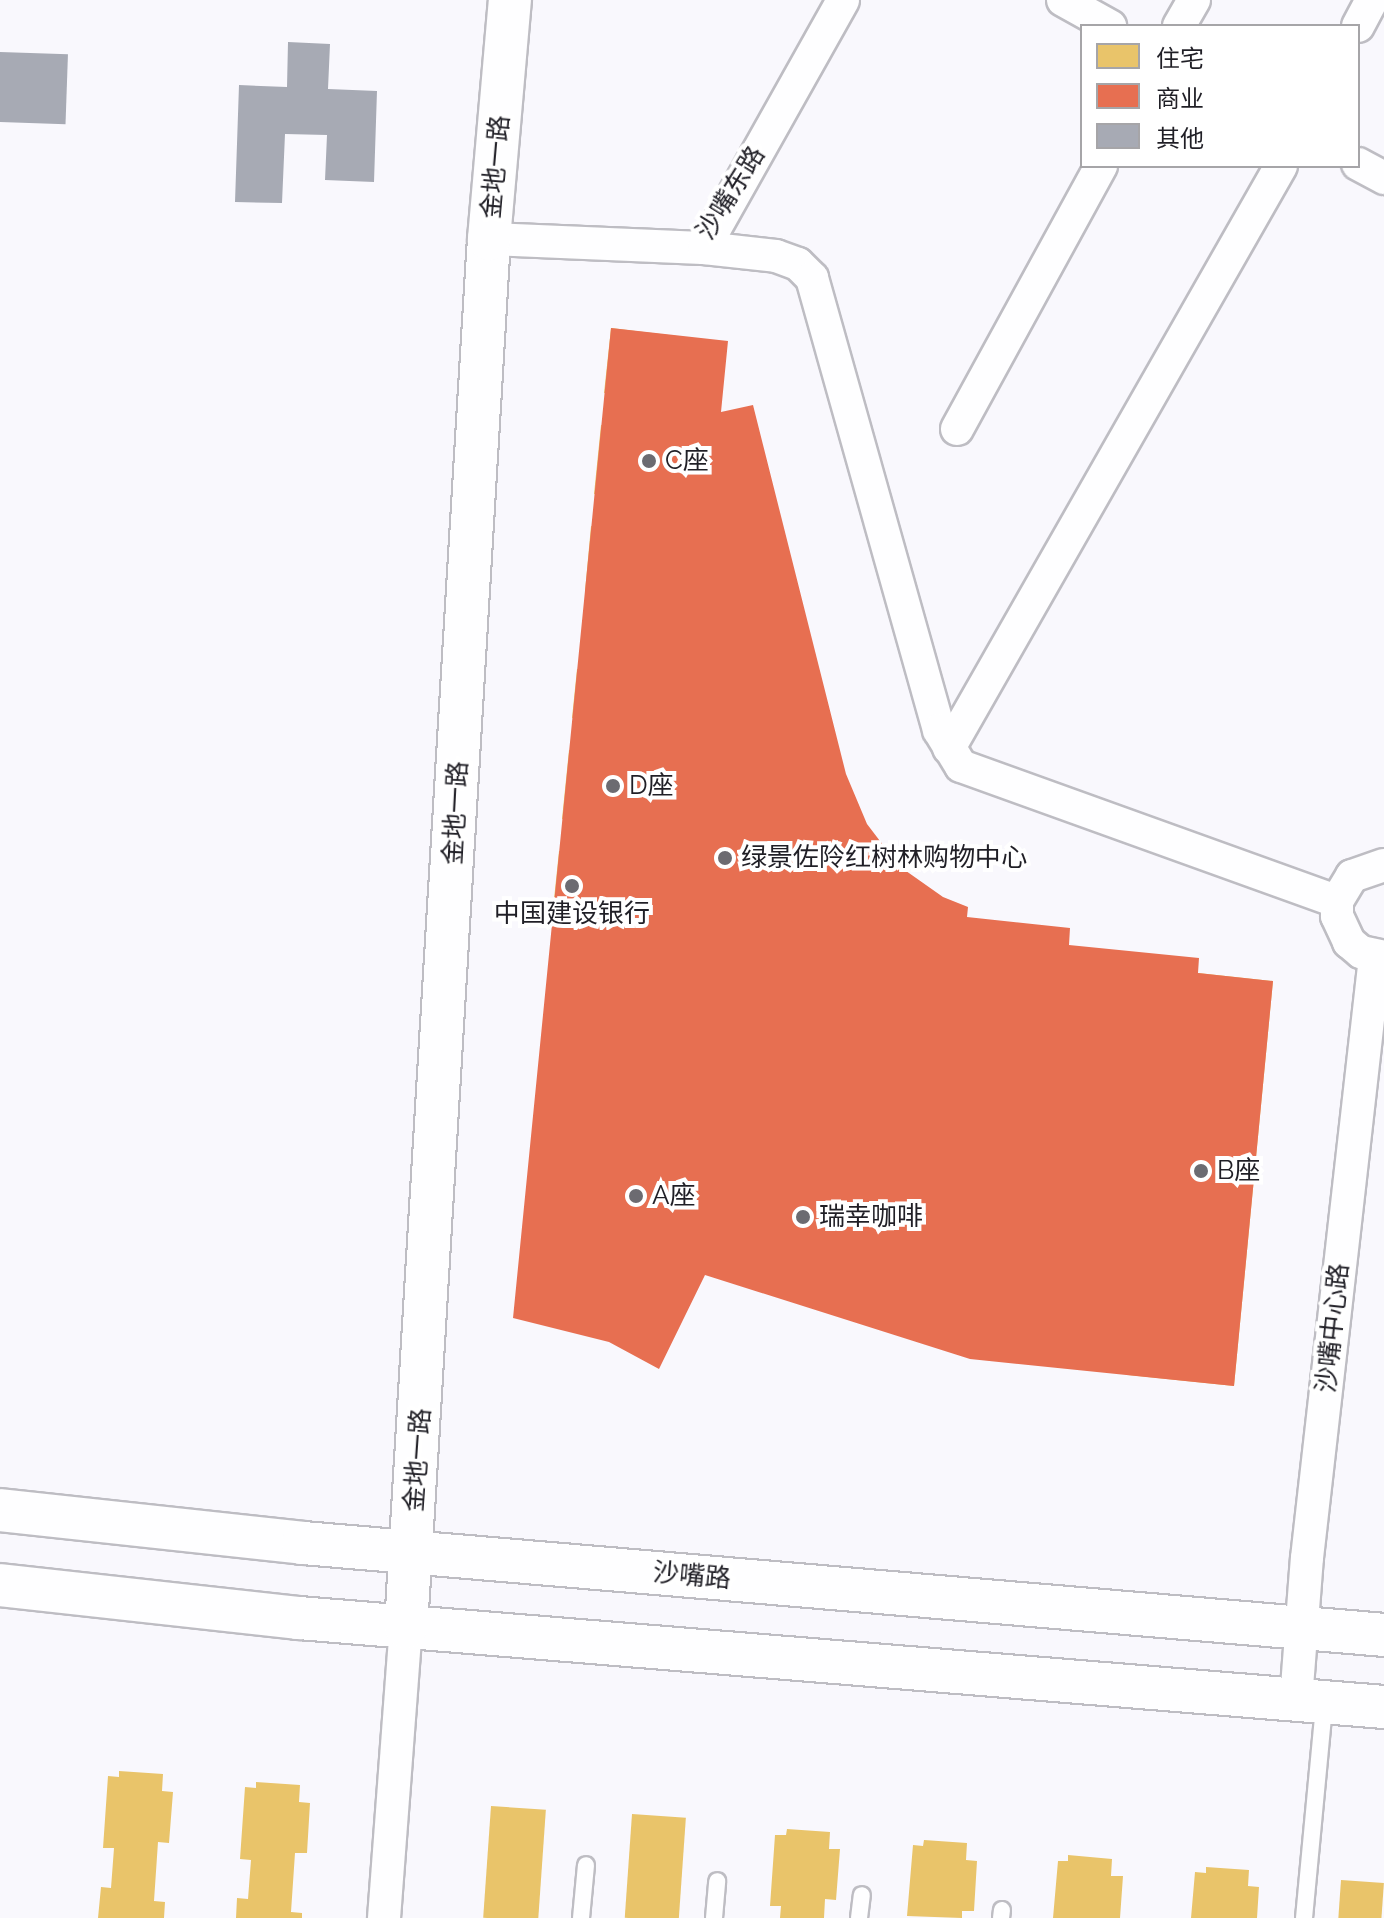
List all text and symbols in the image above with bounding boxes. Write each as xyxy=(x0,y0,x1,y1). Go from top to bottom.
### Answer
legend xyxy=(1080,24,1360,168)
text: 住宅 xyxy=(1156,44,1204,73)
text: 商业 xyxy=(1156,84,1204,113)
street label: 金地一路 xyxy=(476,114,516,220)
text: 其他 xyxy=(1156,124,1204,153)
street label: 沙嘴东路 xyxy=(690,141,772,245)
place label: C座 xyxy=(665,445,709,477)
marker: C座 xyxy=(640,452,658,470)
street label: 金地一路 xyxy=(438,760,474,866)
place label: D座 xyxy=(629,770,674,802)
marker: D座 xyxy=(604,777,622,795)
place label: 绿景佐阾红树林购物中心 xyxy=(741,842,1027,874)
marker: 绿景佐阾红树林购物中心 xyxy=(716,849,734,867)
marker: 中国建设银行 xyxy=(563,877,581,895)
place label: 中国建设银行 xyxy=(494,898,650,930)
place label: B座 xyxy=(1217,1155,1260,1187)
marker: B座 xyxy=(1192,1162,1210,1180)
place label: A座 xyxy=(652,1180,696,1212)
marker: A座 xyxy=(627,1187,645,1205)
place label: 瑞幸咖啡 xyxy=(819,1201,923,1233)
marker: 瑞幸咖啡 xyxy=(794,1208,812,1226)
street label: 沙嘴中心路 xyxy=(1311,1262,1355,1394)
street label: 金地一路 xyxy=(399,1407,437,1513)
street label: 沙嘴路 xyxy=(652,1557,732,1595)

